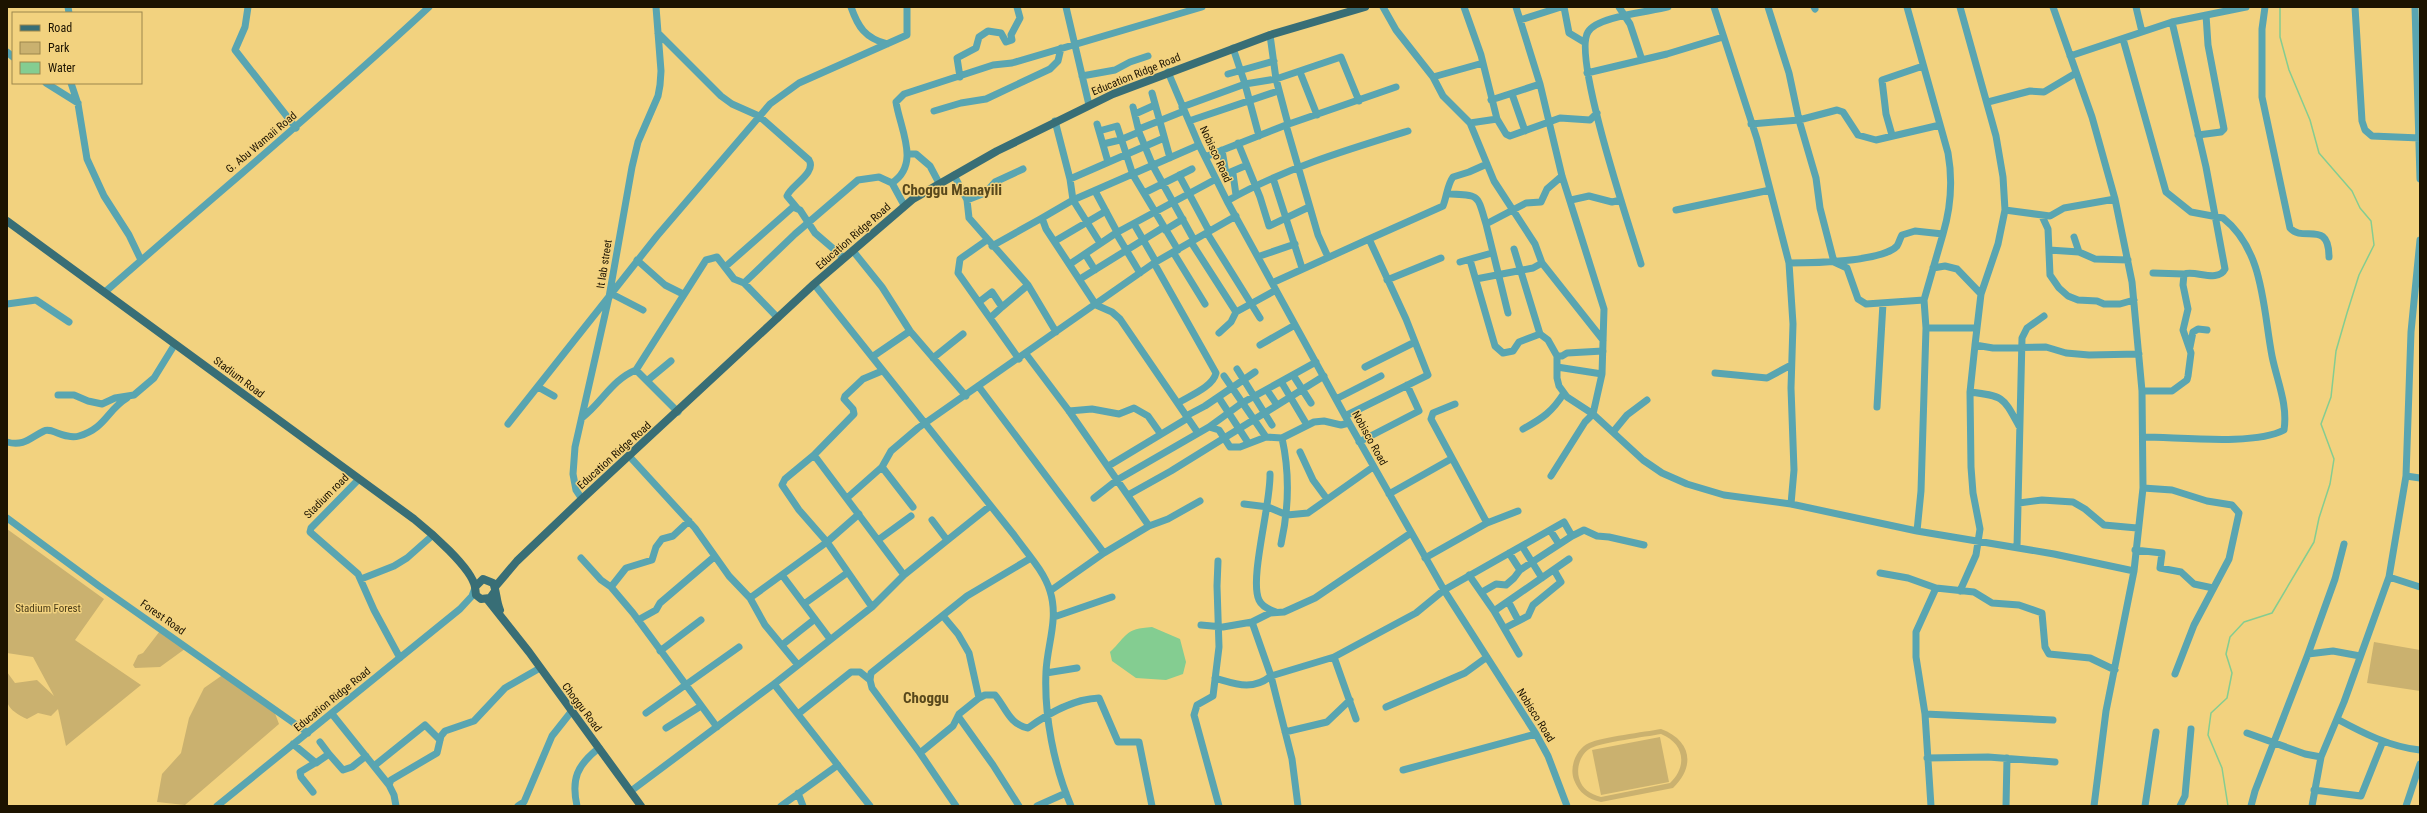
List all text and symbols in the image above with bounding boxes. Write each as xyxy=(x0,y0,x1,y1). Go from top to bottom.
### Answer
legend xyxy=(12,12,142,84)
text: Road xyxy=(48,21,72,35)
text: Park xyxy=(48,41,70,55)
street label: Education Ridge Road xyxy=(1090,51,1183,98)
text: Water xyxy=(48,61,76,75)
street label: G. Abu Wamaii Road xyxy=(223,109,299,176)
street label: Nobisco Road xyxy=(1197,124,1234,184)
district label: Choggu Manayili xyxy=(902,181,1002,199)
street label: Education Ridge Road xyxy=(813,200,893,272)
street label: It lab street xyxy=(594,239,615,289)
street label: Stadium Road xyxy=(211,354,267,401)
street label: Nobisco Road xyxy=(1349,409,1390,468)
street label: Education Ridge Road xyxy=(575,419,654,492)
street label: Stadium road xyxy=(301,471,351,521)
street label: Forest Road xyxy=(138,597,188,638)
park label: Stadium Forest xyxy=(15,602,81,615)
street label: Education Ridge Road xyxy=(291,665,373,734)
street label: Choggu Road xyxy=(559,680,604,734)
street label: Nobisco Road xyxy=(1514,686,1557,744)
district label: Choggu xyxy=(903,689,949,707)

